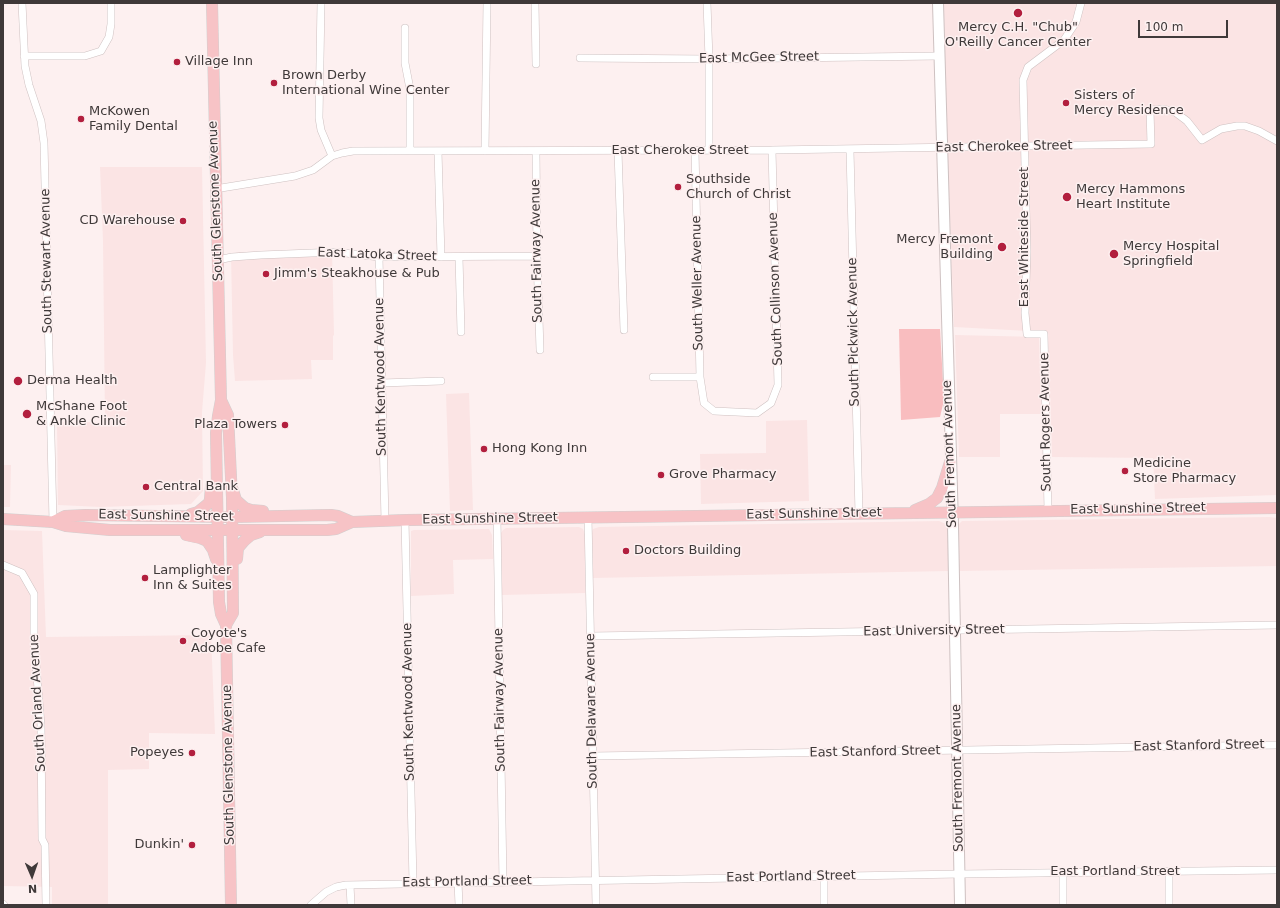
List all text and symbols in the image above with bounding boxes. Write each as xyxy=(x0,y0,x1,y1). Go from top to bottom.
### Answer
marker: Mercy C.H. "Chub" O'Reilly Cancer Center xyxy=(1012,7,1024,19)
scale bar xyxy=(1140,12,1230,38)
place label: Mercy C.H. "Chub" O'Reilly Cancer Center xyxy=(945,20,1091,51)
text: 100 m xyxy=(1145,20,1183,34)
street label: East McGee Street xyxy=(699,49,819,67)
place label: Village Inn xyxy=(185,54,253,70)
marker: Village Inn xyxy=(172,57,182,67)
place label: Brown Derby International Wine Center xyxy=(282,68,449,99)
marker: Brown Derby International Wine Center xyxy=(269,78,279,88)
place label: Sisters of Mercy Residence xyxy=(1074,88,1184,119)
marker: Sisters of Mercy Residence xyxy=(1061,98,1071,108)
place label: McKowen Family Dental xyxy=(89,104,178,135)
marker: McKowen Family Dental xyxy=(76,114,86,124)
street label: South Glenstone Avenue xyxy=(205,121,227,281)
street label: East Cherokee Street xyxy=(935,138,1073,156)
street label: East Cherokee Street xyxy=(611,143,749,159)
street label: East Whiteside Street xyxy=(1017,167,1033,307)
place label: Southside Church of Christ xyxy=(686,172,791,203)
street label: South Fairway Avenue xyxy=(528,179,546,323)
marker: Southside Church of Christ xyxy=(673,182,683,192)
place label: Mercy Hammons Heart Institute xyxy=(1076,182,1185,213)
street label: South Stewart Avenue xyxy=(38,189,56,333)
marker: Mercy Hammons Heart Institute xyxy=(1061,191,1073,203)
street label: South Collinson Avenue xyxy=(766,212,786,366)
place label: CD Warehouse xyxy=(80,213,175,229)
street label: South Weller Avenue xyxy=(689,215,707,351)
marker: CD Warehouse xyxy=(178,216,188,226)
place label: Mercy Fremont Building xyxy=(896,232,993,263)
place label: Mercy Hospital Springfield xyxy=(1123,239,1219,270)
marker: Mercy Fremont Building xyxy=(996,241,1008,253)
street label: East Latoka Street xyxy=(317,245,437,265)
marker: Mercy Hospital Springfield xyxy=(1108,248,1120,260)
street label: South Pickwick Avenue xyxy=(845,257,863,407)
place label: Jimm's Steakhouse & Pub xyxy=(274,266,440,282)
marker: Jimm's Steakhouse & Pub xyxy=(261,269,271,279)
street label: South Kentwood Avenue xyxy=(372,298,390,456)
street label: South Rogers Avenue xyxy=(1037,352,1055,492)
place label: Derma Health xyxy=(27,373,118,389)
marker: Derma Health xyxy=(12,375,24,387)
street label: South Fremont Avenue xyxy=(940,380,960,528)
place label: McShane Foot & Ankle Clinic xyxy=(36,399,127,430)
marker: McShane Foot & Ankle Clinic xyxy=(21,408,33,420)
place label: Plaza Towers xyxy=(194,417,277,433)
marker: Plaza Towers xyxy=(280,420,290,430)
place label: Hong Kong Inn xyxy=(492,441,587,457)
marker: Hong Kong Inn xyxy=(479,444,489,454)
place label: Medicine Store Pharmacy xyxy=(1133,456,1236,487)
marker: Medicine Store Pharmacy xyxy=(1120,466,1130,476)
place label: Grove Pharmacy xyxy=(669,467,777,483)
marker: Grove Pharmacy xyxy=(656,470,666,480)
place label: Central Bank xyxy=(154,479,238,495)
marker: Central Bank xyxy=(141,482,151,492)
street label: East Sunshine Street xyxy=(1070,500,1206,518)
street label: East Sunshine Street xyxy=(746,505,882,523)
street label: East Sunshine Street xyxy=(98,507,234,525)
street label: East Sunshine Street xyxy=(422,510,558,528)
place label: Doctors Building xyxy=(634,543,741,559)
marker: Doctors Building xyxy=(621,546,631,556)
place label: Lamplighter Inn & Suites xyxy=(153,563,232,594)
marker: Lamplighter Inn & Suites xyxy=(140,573,150,583)
street label: East University Street xyxy=(863,622,1005,640)
street label: South Kentwood Avenue xyxy=(400,623,418,781)
place label: Coyote's Adobe Cafe xyxy=(191,626,266,657)
street label: South Fairway Avenue xyxy=(491,628,509,772)
street label: South Delaware Avenue xyxy=(583,633,601,789)
street label: South Orland Avenue xyxy=(27,634,49,772)
marker: Coyote's Adobe Cafe xyxy=(178,636,188,646)
street label: South Glenstone Avenue xyxy=(220,685,238,845)
street label: South Fremont Avenue xyxy=(949,704,967,852)
street label: East Stanford Street xyxy=(1133,737,1265,755)
street label: East Stanford Street xyxy=(809,743,941,761)
place label: Popeyes xyxy=(130,745,184,761)
marker: Popeyes xyxy=(187,748,197,758)
place label: Dunkin' xyxy=(135,837,184,853)
marker: Dunkin' xyxy=(187,840,197,850)
north arrow xyxy=(12,856,52,896)
street label: East Portland Street xyxy=(1050,864,1180,880)
street label: East Portland Street xyxy=(726,868,856,886)
street label: East Portland Street xyxy=(402,873,532,891)
text: N xyxy=(28,882,37,895)

